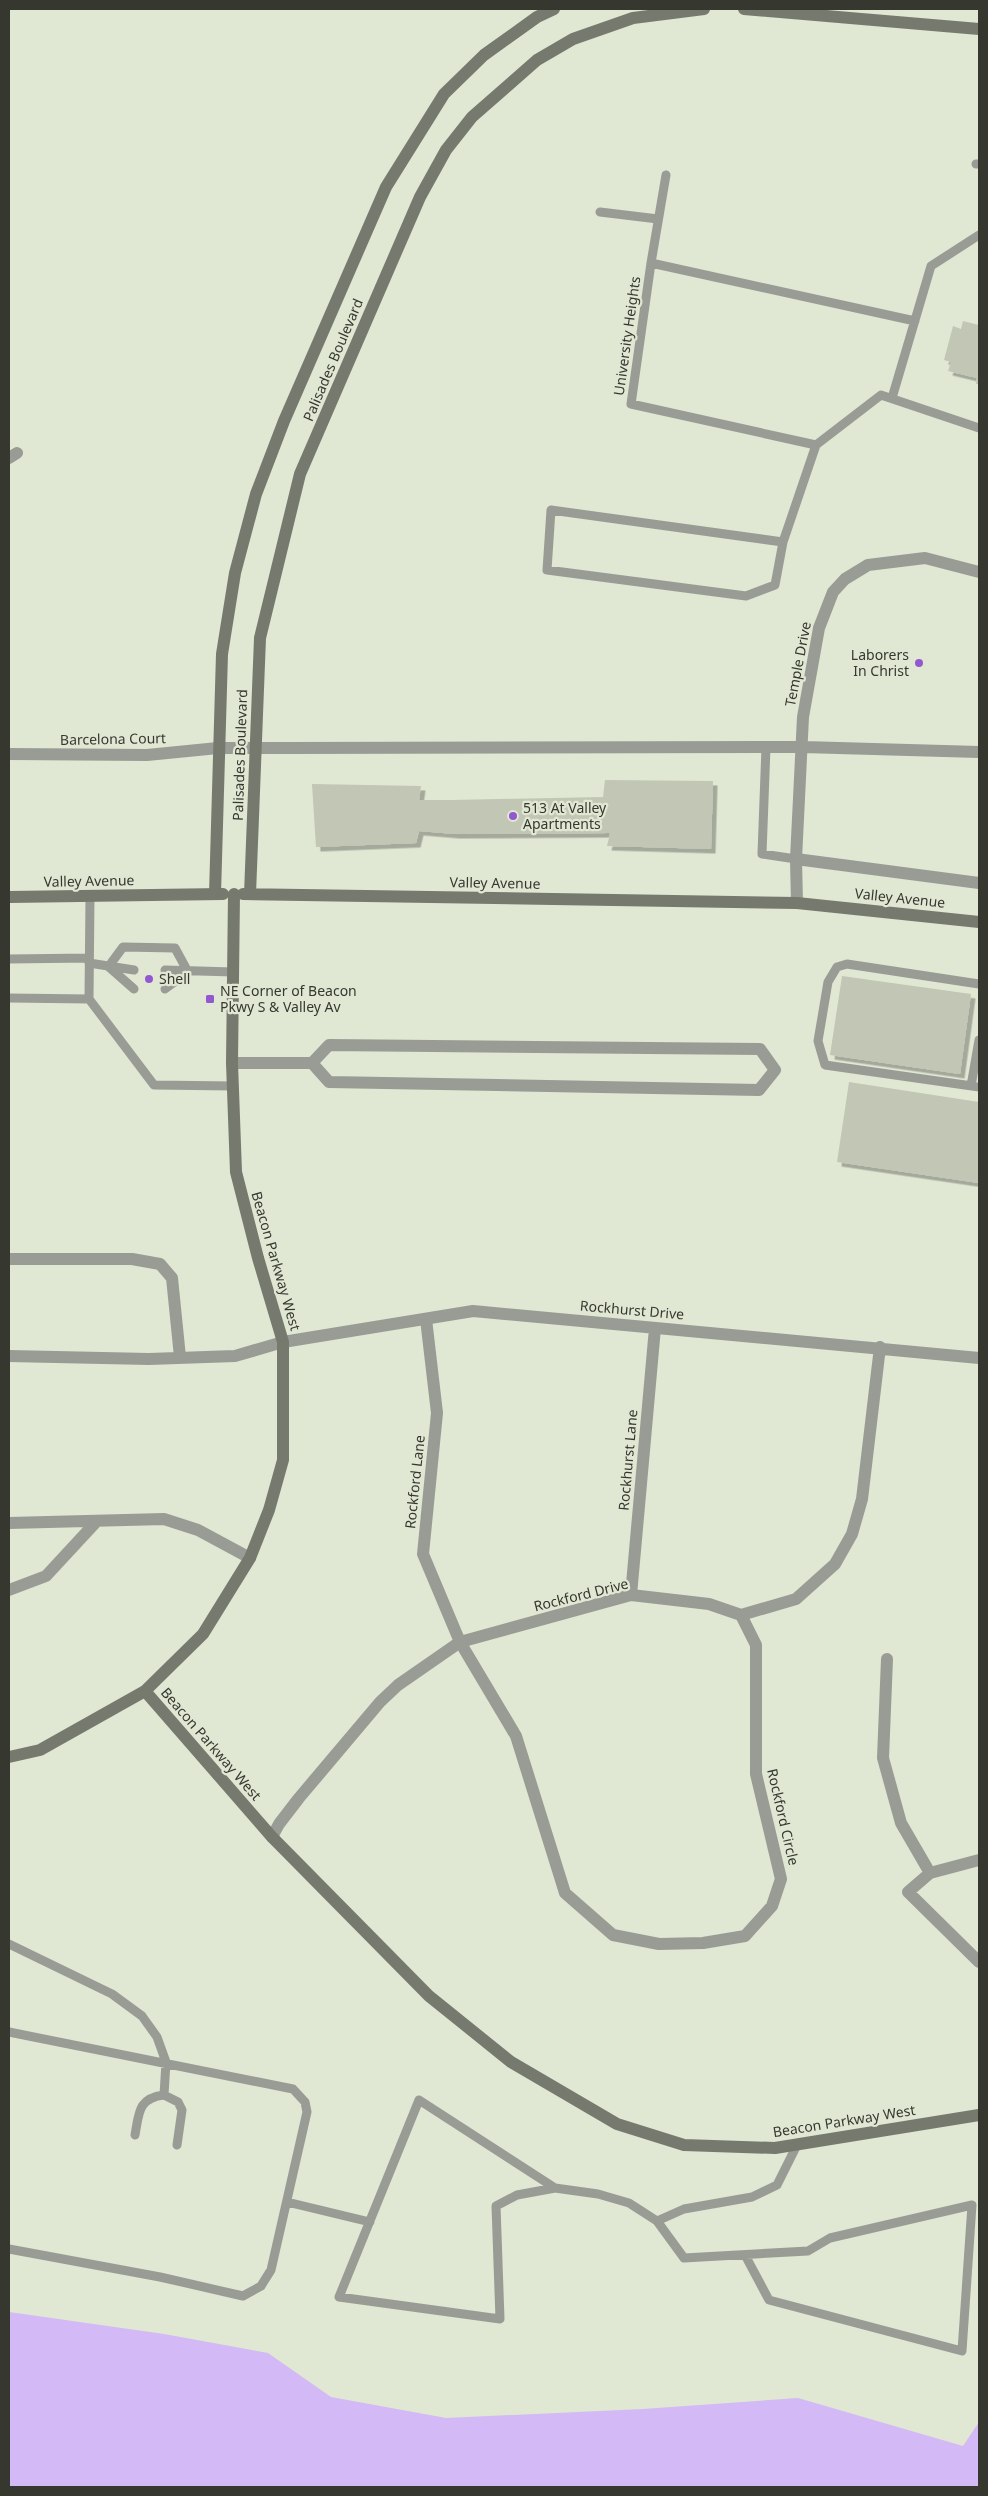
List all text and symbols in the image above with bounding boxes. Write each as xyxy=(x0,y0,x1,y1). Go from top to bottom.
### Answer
street label: University Heights xyxy=(609,275,644,397)
street label: Palisades Boulevard xyxy=(298,296,367,424)
street label: Temple Drive xyxy=(780,620,815,708)
place label: Laborers In Christ xyxy=(851,645,909,680)
marker: Laborers In Christ xyxy=(913,657,925,669)
street label: Palisades Boulevard xyxy=(228,689,251,821)
street label: Barcelona Court xyxy=(60,728,166,749)
place label: 513 At Valley Apartments xyxy=(523,798,607,833)
marker: 513 At Valley Apartments xyxy=(507,810,519,822)
street label: Valley Avenue xyxy=(43,870,135,891)
street label: Valley Avenue xyxy=(449,872,541,893)
street label: Valley Avenue xyxy=(854,883,946,912)
place label: Shell xyxy=(159,969,190,988)
marker: Shell xyxy=(143,973,155,985)
place label: NE Corner of Beacon Pkwy S & Valley Av xyxy=(220,981,357,1016)
marker: NE Corner of Beacon Pkwy S & Valley Av xyxy=(204,993,216,1005)
street label: Beacon Parkway West xyxy=(248,1189,305,1333)
street label: Rockhurst Drive xyxy=(579,1295,685,1324)
street label: Rockhurst Lane xyxy=(614,1408,641,1511)
street label: Rockford Lane xyxy=(400,1434,429,1530)
street label: Rockford Drive xyxy=(531,1574,630,1615)
street label: Beacon Parkway West xyxy=(157,1683,266,1804)
street label: Rockford Circle xyxy=(763,1767,804,1867)
street label: Beacon Parkway West xyxy=(771,2100,916,2141)

